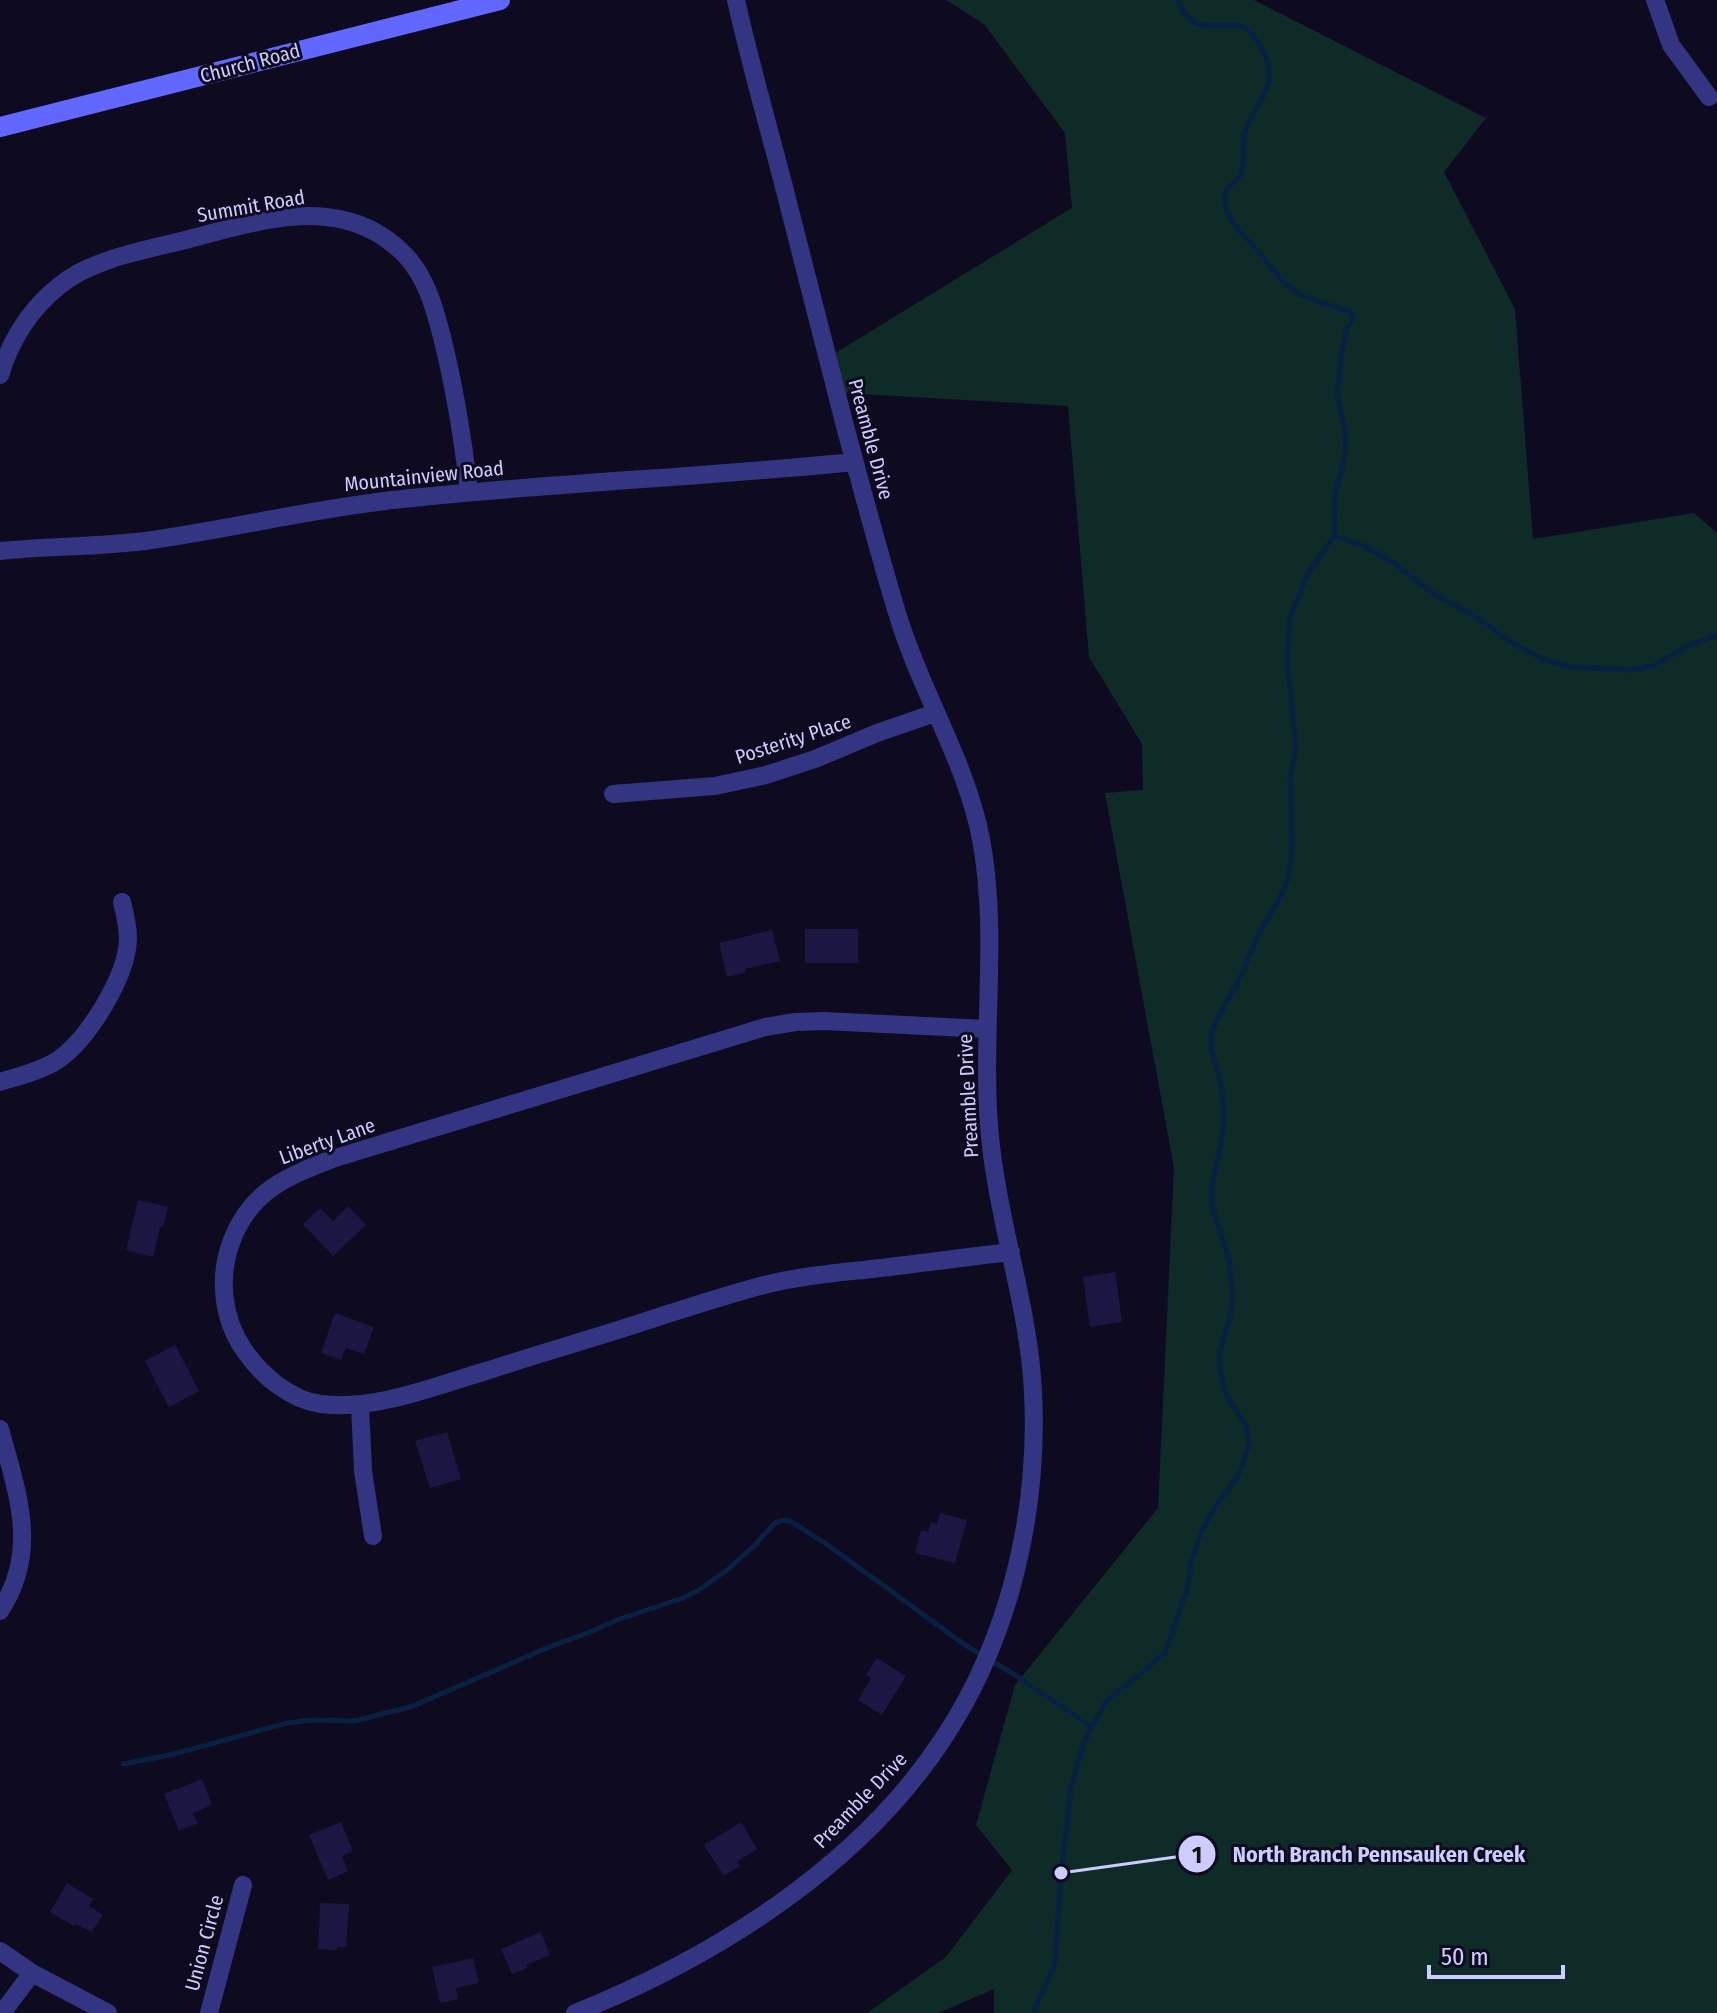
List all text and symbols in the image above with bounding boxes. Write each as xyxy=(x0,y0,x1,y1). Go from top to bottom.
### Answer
street label: Church Road xyxy=(197,38,303,88)
street label: Summit Road xyxy=(195,185,307,227)
street label: Preamble Drive xyxy=(843,376,899,502)
street label: Mountainview Road xyxy=(343,456,505,496)
street label: Posterity Place xyxy=(732,709,854,769)
street label: Preamble Drive xyxy=(953,1033,983,1159)
street label: Liberty Lane xyxy=(276,1113,378,1169)
street label: Preamble Drive xyxy=(808,1747,912,1853)
callout: North Branch Pennsauken Creek xyxy=(1177,1831,1542,1877)
text: 1 xyxy=(1192,1841,1202,1869)
text: North Branch Pennsauken Creek xyxy=(1233,1841,1526,1868)
street label: Union Circle xyxy=(180,1892,228,1994)
scale bar xyxy=(1429,1929,1563,1979)
text: 50 m xyxy=(1441,1943,1489,1971)

